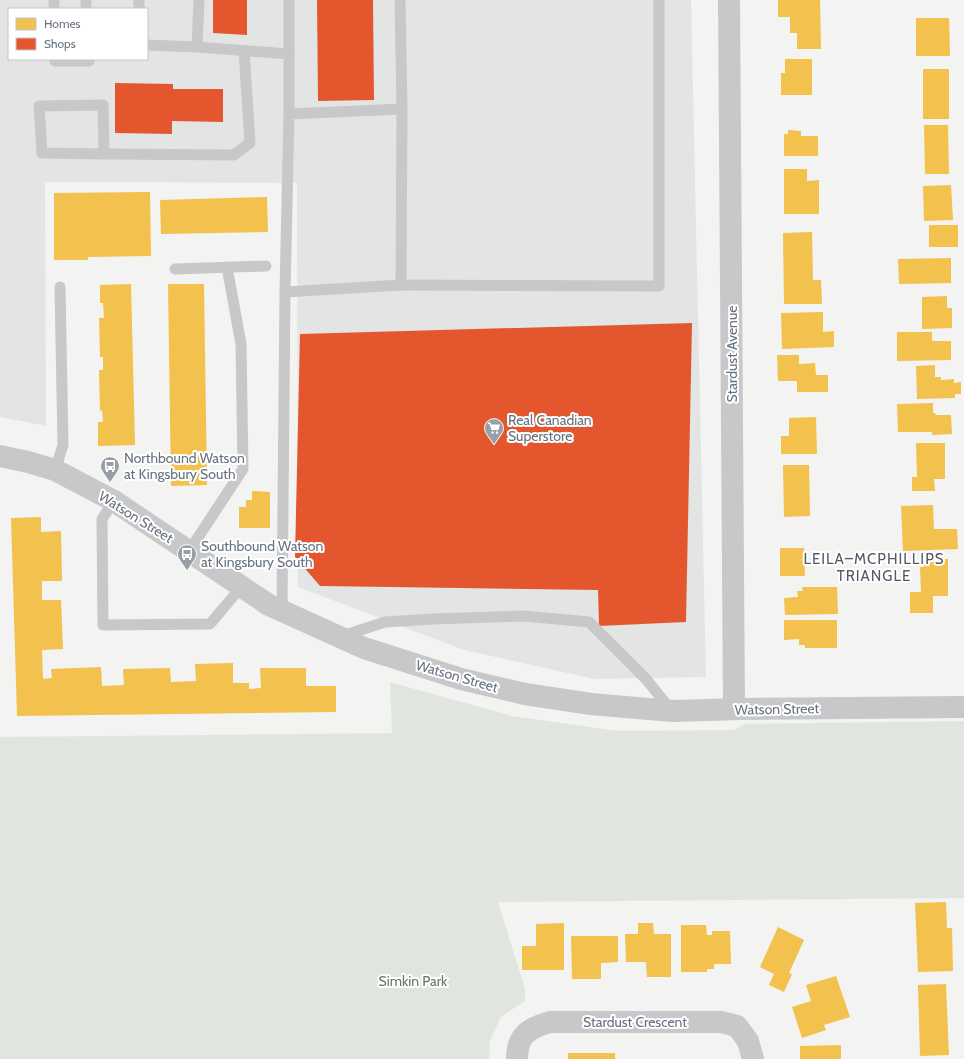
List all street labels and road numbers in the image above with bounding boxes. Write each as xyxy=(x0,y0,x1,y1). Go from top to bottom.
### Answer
street label: Stardust Avenue xyxy=(723,306,741,402)
street label: Watson Street xyxy=(95,487,177,547)
street label: Watson Street xyxy=(414,656,500,696)
street label: Watson Street xyxy=(735,699,820,719)
street label: Stardust Crescent xyxy=(583,1013,687,1031)

